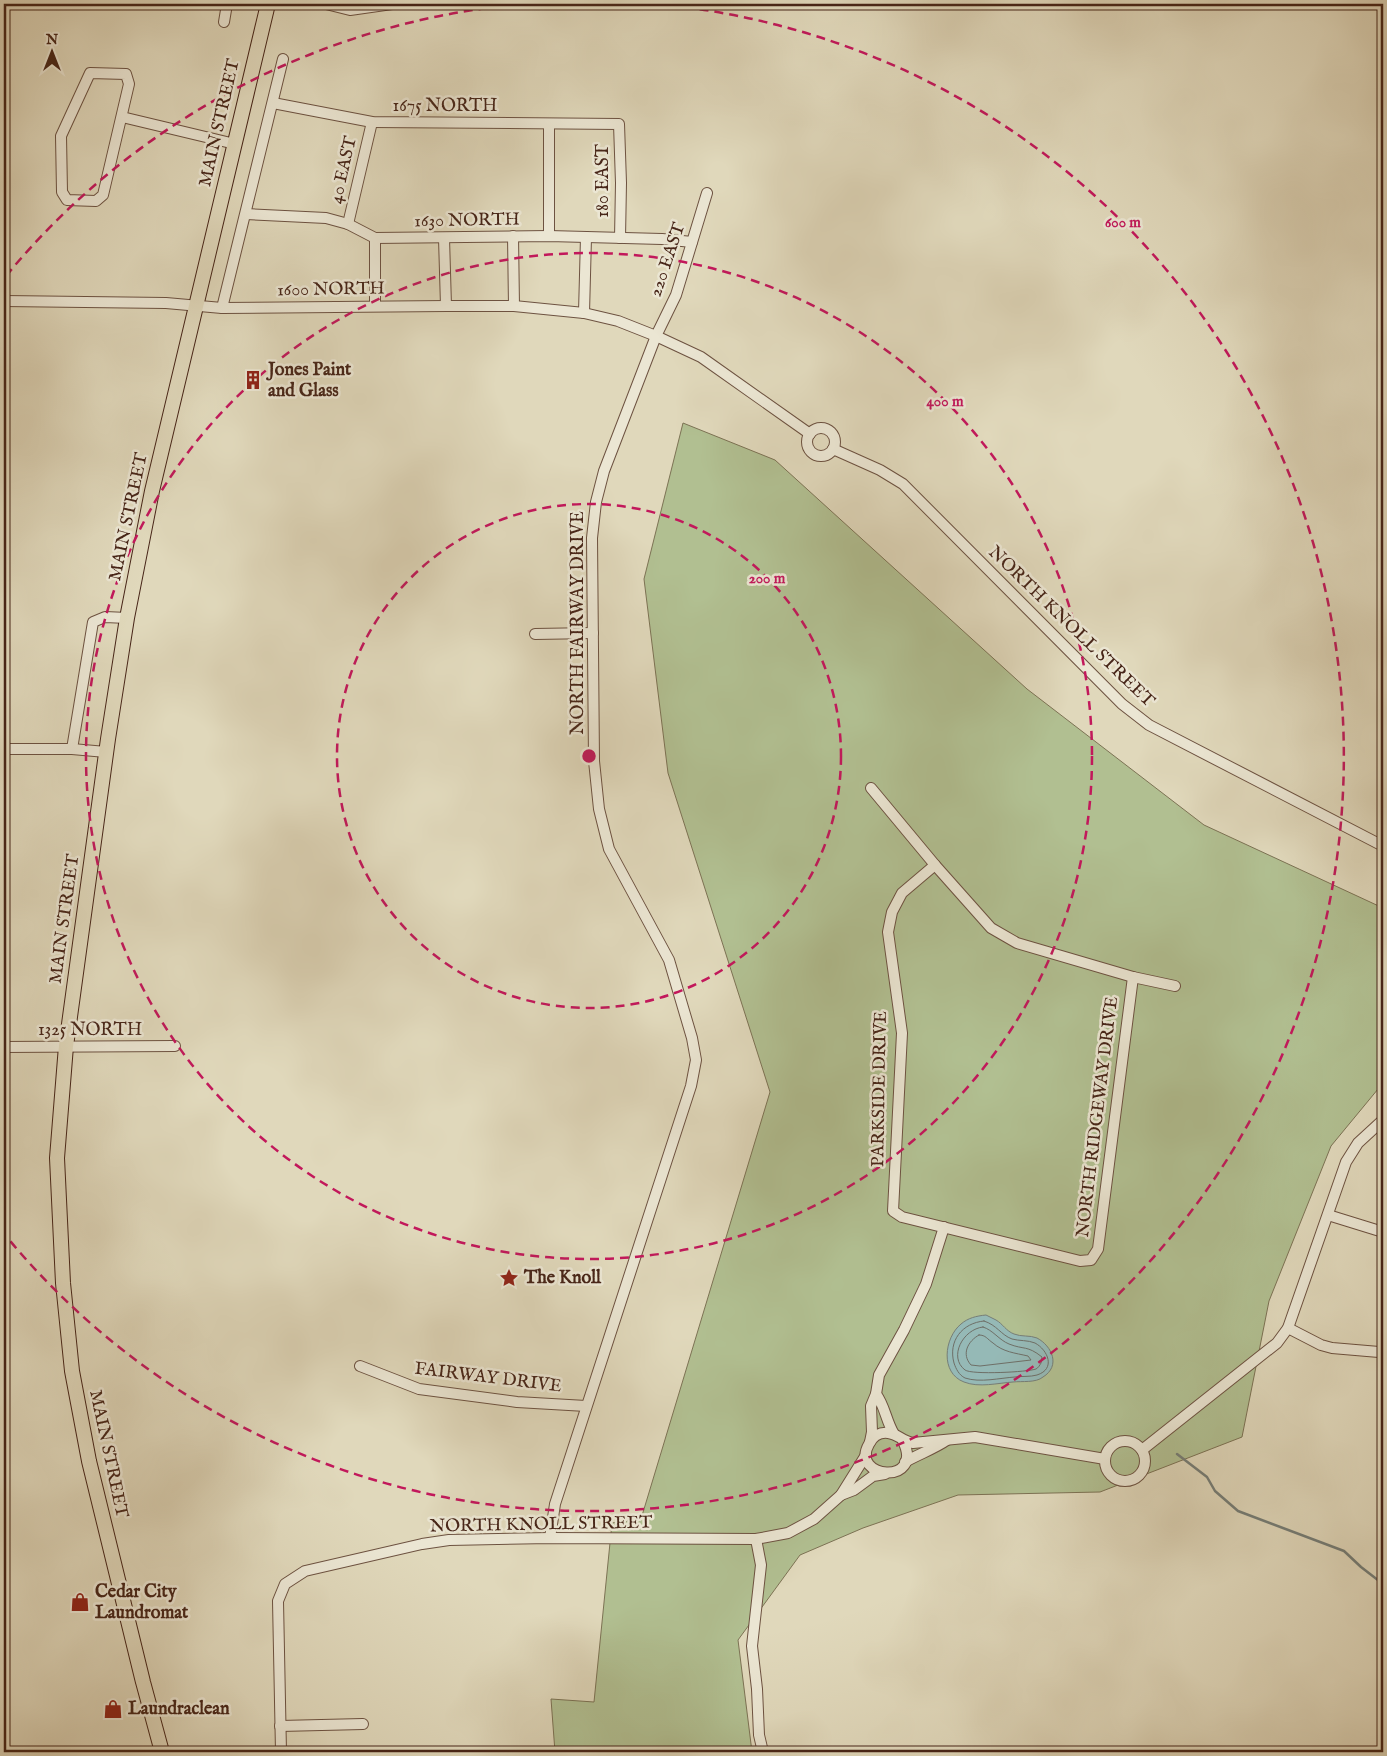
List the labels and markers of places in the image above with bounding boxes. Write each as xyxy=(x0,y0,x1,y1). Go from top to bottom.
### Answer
place label: Jones Paint and Glass xyxy=(266,359,352,403)
building icon: Jones Paint and Glass xyxy=(242,369,264,391)
centre of rings xyxy=(580,747,598,765)
place icon: The Knoll xyxy=(498,1267,520,1289)
place label: The Knoll xyxy=(523,1267,602,1290)
place label: Cedar City Laundromat xyxy=(95,1581,189,1625)
shop icon: Cedar City Laundromat xyxy=(69,1591,91,1613)
shop icon: Laundraclean xyxy=(102,1698,124,1720)
place label: Laundraclean xyxy=(128,1698,230,1721)

